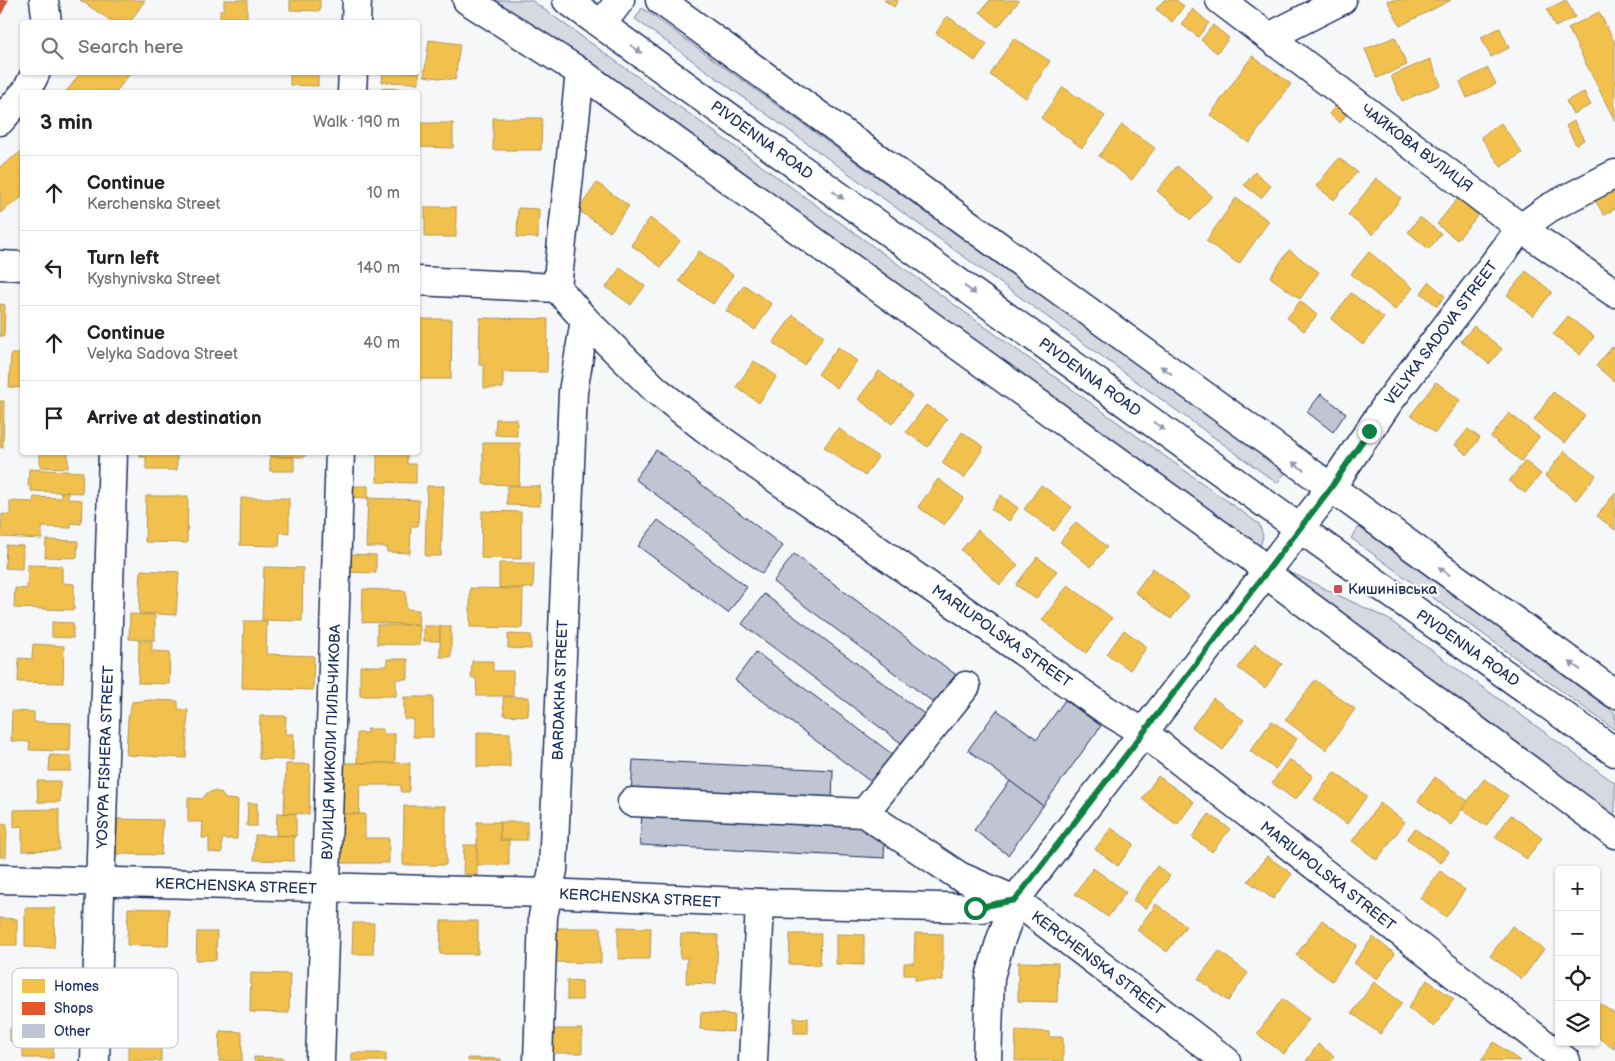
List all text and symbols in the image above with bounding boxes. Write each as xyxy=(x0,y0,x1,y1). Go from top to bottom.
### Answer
search box xyxy=(20,20,420,75)
icon: search xyxy=(38,34,66,62)
text: Search here xyxy=(78,36,183,59)
one-way arrow xyxy=(629,44,643,54)
street label: PIVDENNA ROAD xyxy=(707,97,817,184)
street label: ЧАЙКОВА ВУЛИЦЯ xyxy=(1357,100,1476,197)
text: 3 min xyxy=(40,110,93,135)
text: Walk · 190 m xyxy=(313,113,400,132)
text: Continue xyxy=(87,172,165,195)
icon: ahead xyxy=(40,179,68,207)
text: 10 m xyxy=(367,184,400,203)
one-way arrow xyxy=(831,190,845,200)
text: Kerchenska Street xyxy=(87,195,220,214)
text: Turn left xyxy=(87,247,159,270)
icon: left xyxy=(40,254,68,282)
street label: VELYKA SADOVA STREET xyxy=(1381,257,1502,409)
text: 140 m xyxy=(357,259,400,278)
text: Kyshynivska Street xyxy=(87,270,220,289)
one-way arrow xyxy=(963,285,977,295)
text: Continue xyxy=(87,322,165,345)
icon: ahead xyxy=(40,329,68,357)
text: 40 m xyxy=(363,334,400,353)
street label: PIVDENNA ROAD xyxy=(1035,334,1145,421)
text: Velyka Sadova Street xyxy=(87,345,238,364)
one-way arrow xyxy=(1159,365,1173,375)
icon: arrive xyxy=(40,404,68,432)
text: Arrive at destination xyxy=(87,407,262,430)
route end xyxy=(1358,420,1381,443)
one-way arrow xyxy=(1152,421,1165,431)
one-way arrow xyxy=(1292,460,1305,471)
one-way arrow xyxy=(1437,566,1450,576)
place label: Кишинівська xyxy=(1348,580,1438,599)
street label: MARIUPOLSKA STREET xyxy=(928,581,1075,692)
marker: Кишинівська xyxy=(1332,583,1344,595)
street label: PIVDENNA ROAD xyxy=(1412,606,1523,691)
street label: BARDAKHA STREET xyxy=(549,619,572,761)
street label: ВУЛИЦЯ МИКОЛИ ПИЛЬЧИКОВА xyxy=(318,623,345,860)
one-way arrow xyxy=(1569,661,1582,671)
street label: YOSYPA FISHERA STREET xyxy=(93,665,118,850)
street label: MARIUPOLSKA STREET xyxy=(1256,818,1399,935)
map controls xyxy=(1555,866,1600,1046)
button: + xyxy=(1555,866,1600,911)
street label: KERCHENSKA STREET xyxy=(155,874,317,899)
street label: KERCHENSKA STREET xyxy=(559,885,721,912)
route start xyxy=(964,897,987,920)
street label: KERCHENSKA STREET xyxy=(1027,907,1168,1020)
button: − xyxy=(1555,911,1600,956)
button: locate xyxy=(1555,956,1600,1001)
legend xyxy=(12,968,178,1048)
text: Homes xyxy=(54,978,99,995)
text: Shops xyxy=(54,1000,93,1017)
button: layers xyxy=(1555,1001,1600,1046)
text: Other xyxy=(54,1023,91,1040)

